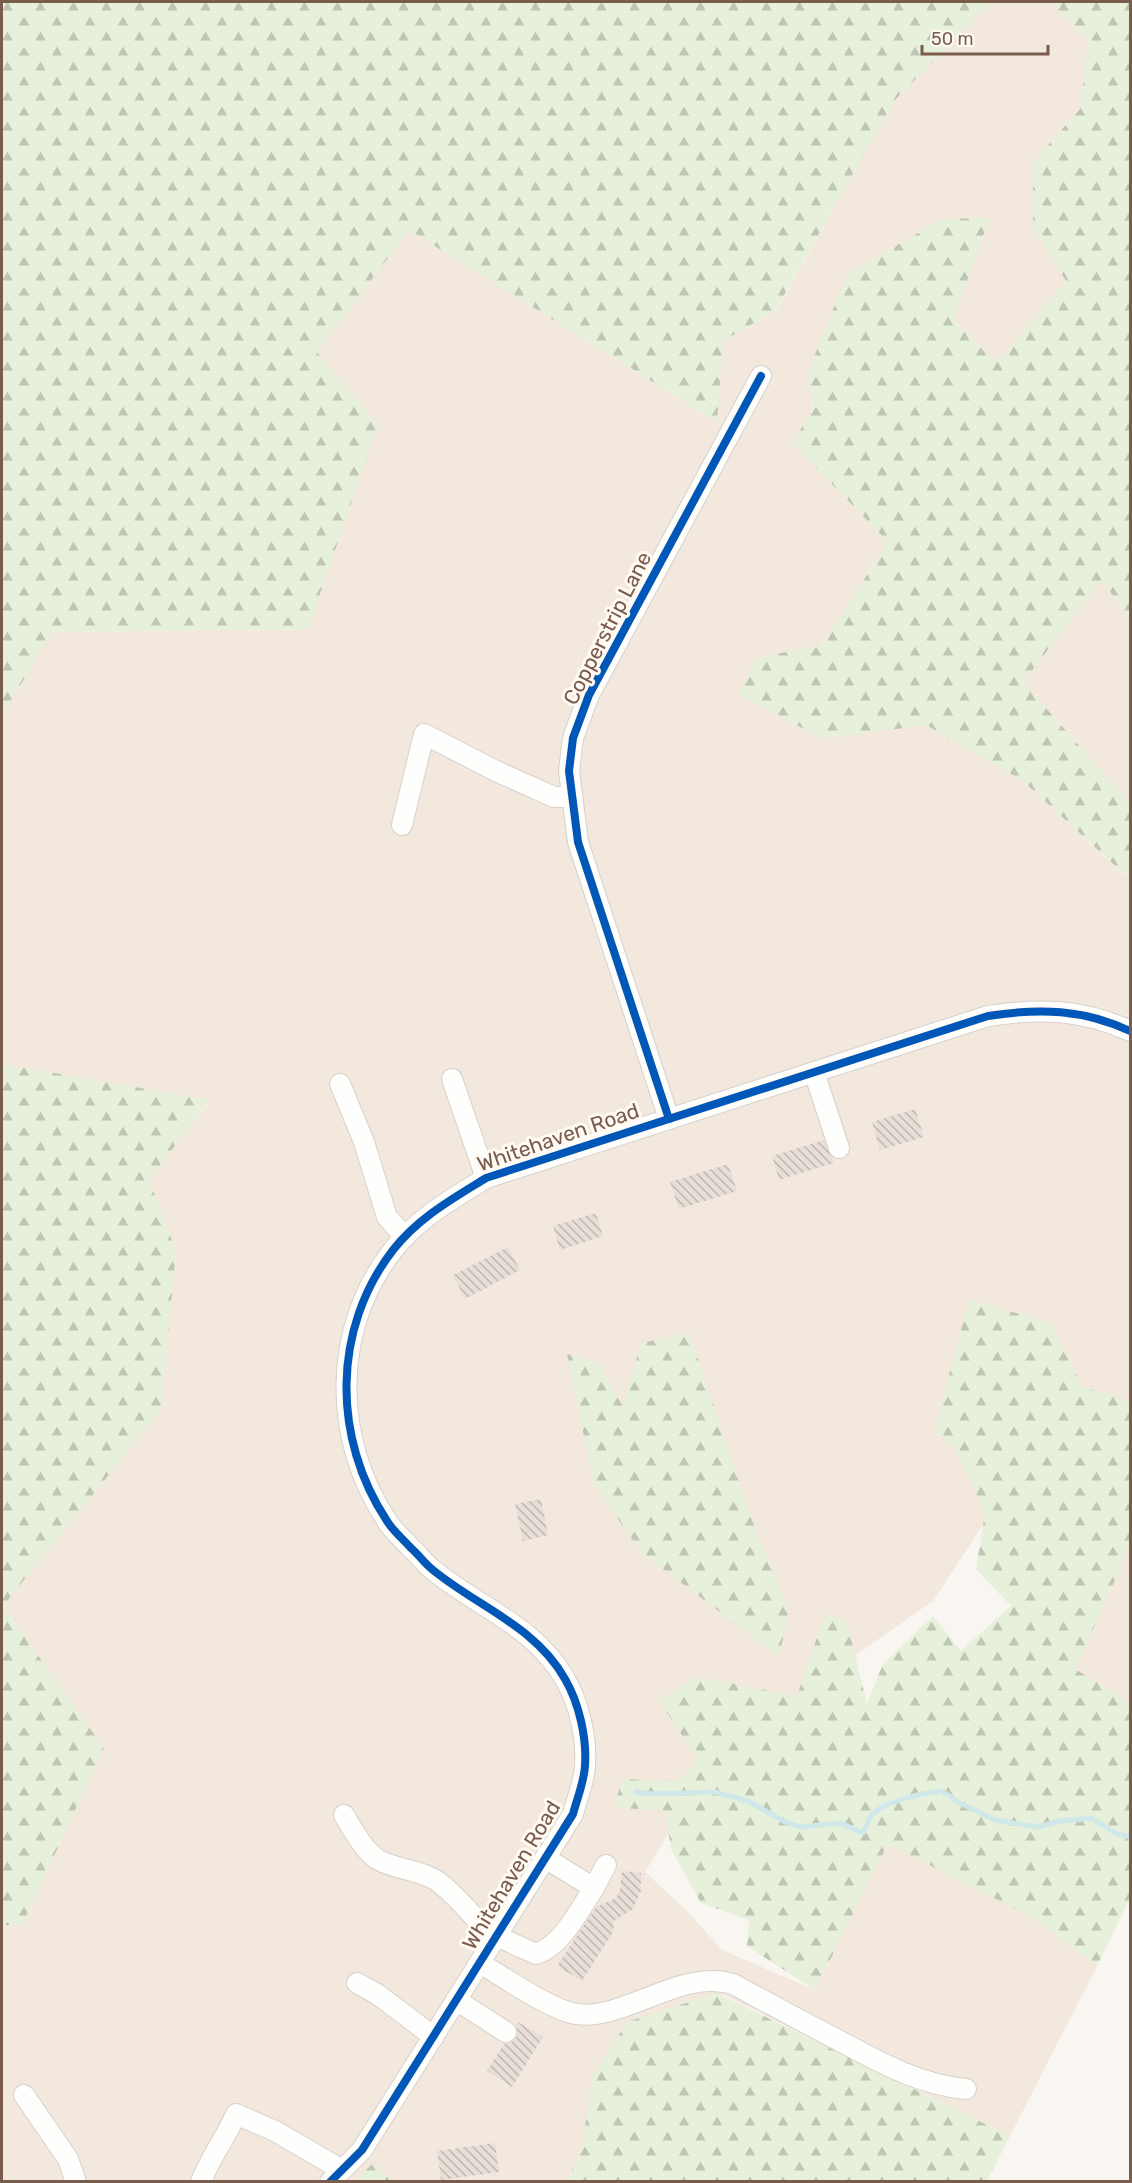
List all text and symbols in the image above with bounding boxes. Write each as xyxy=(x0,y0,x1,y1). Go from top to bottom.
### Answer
scale bar xyxy=(922,18,1048,56)
text: 50 m xyxy=(931,28,974,50)
street label: Copperstrip Lane xyxy=(558,547,656,709)
street label: Whitehaven Road xyxy=(474,1098,642,1176)
street label: Whitehaven Road xyxy=(457,1796,565,1954)

